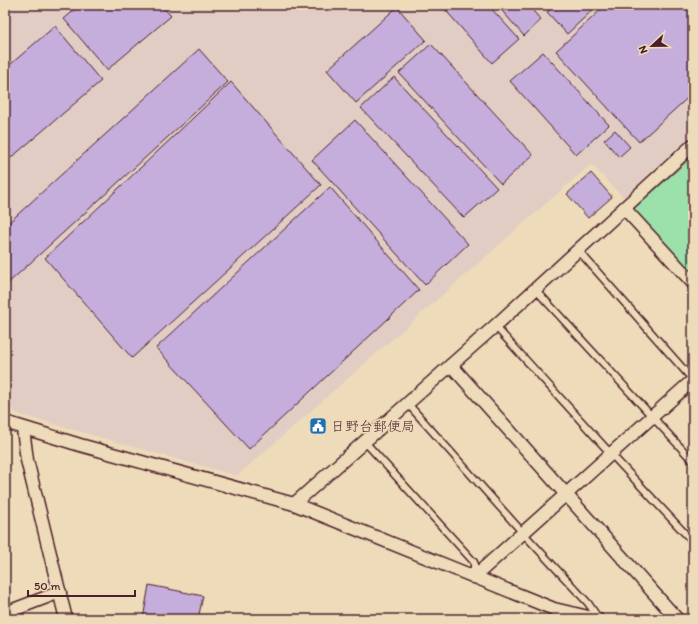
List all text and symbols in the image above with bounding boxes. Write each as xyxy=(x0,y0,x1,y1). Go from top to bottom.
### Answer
north arrow xyxy=(632,26,672,66)
text: N xyxy=(636,44,651,55)
public building icon: 日野台郵便局 xyxy=(308,416,328,436)
place label: 日野台郵便局 xyxy=(331,418,415,435)
scale bar xyxy=(28,572,135,598)
text: 50 m xyxy=(34,579,60,593)

